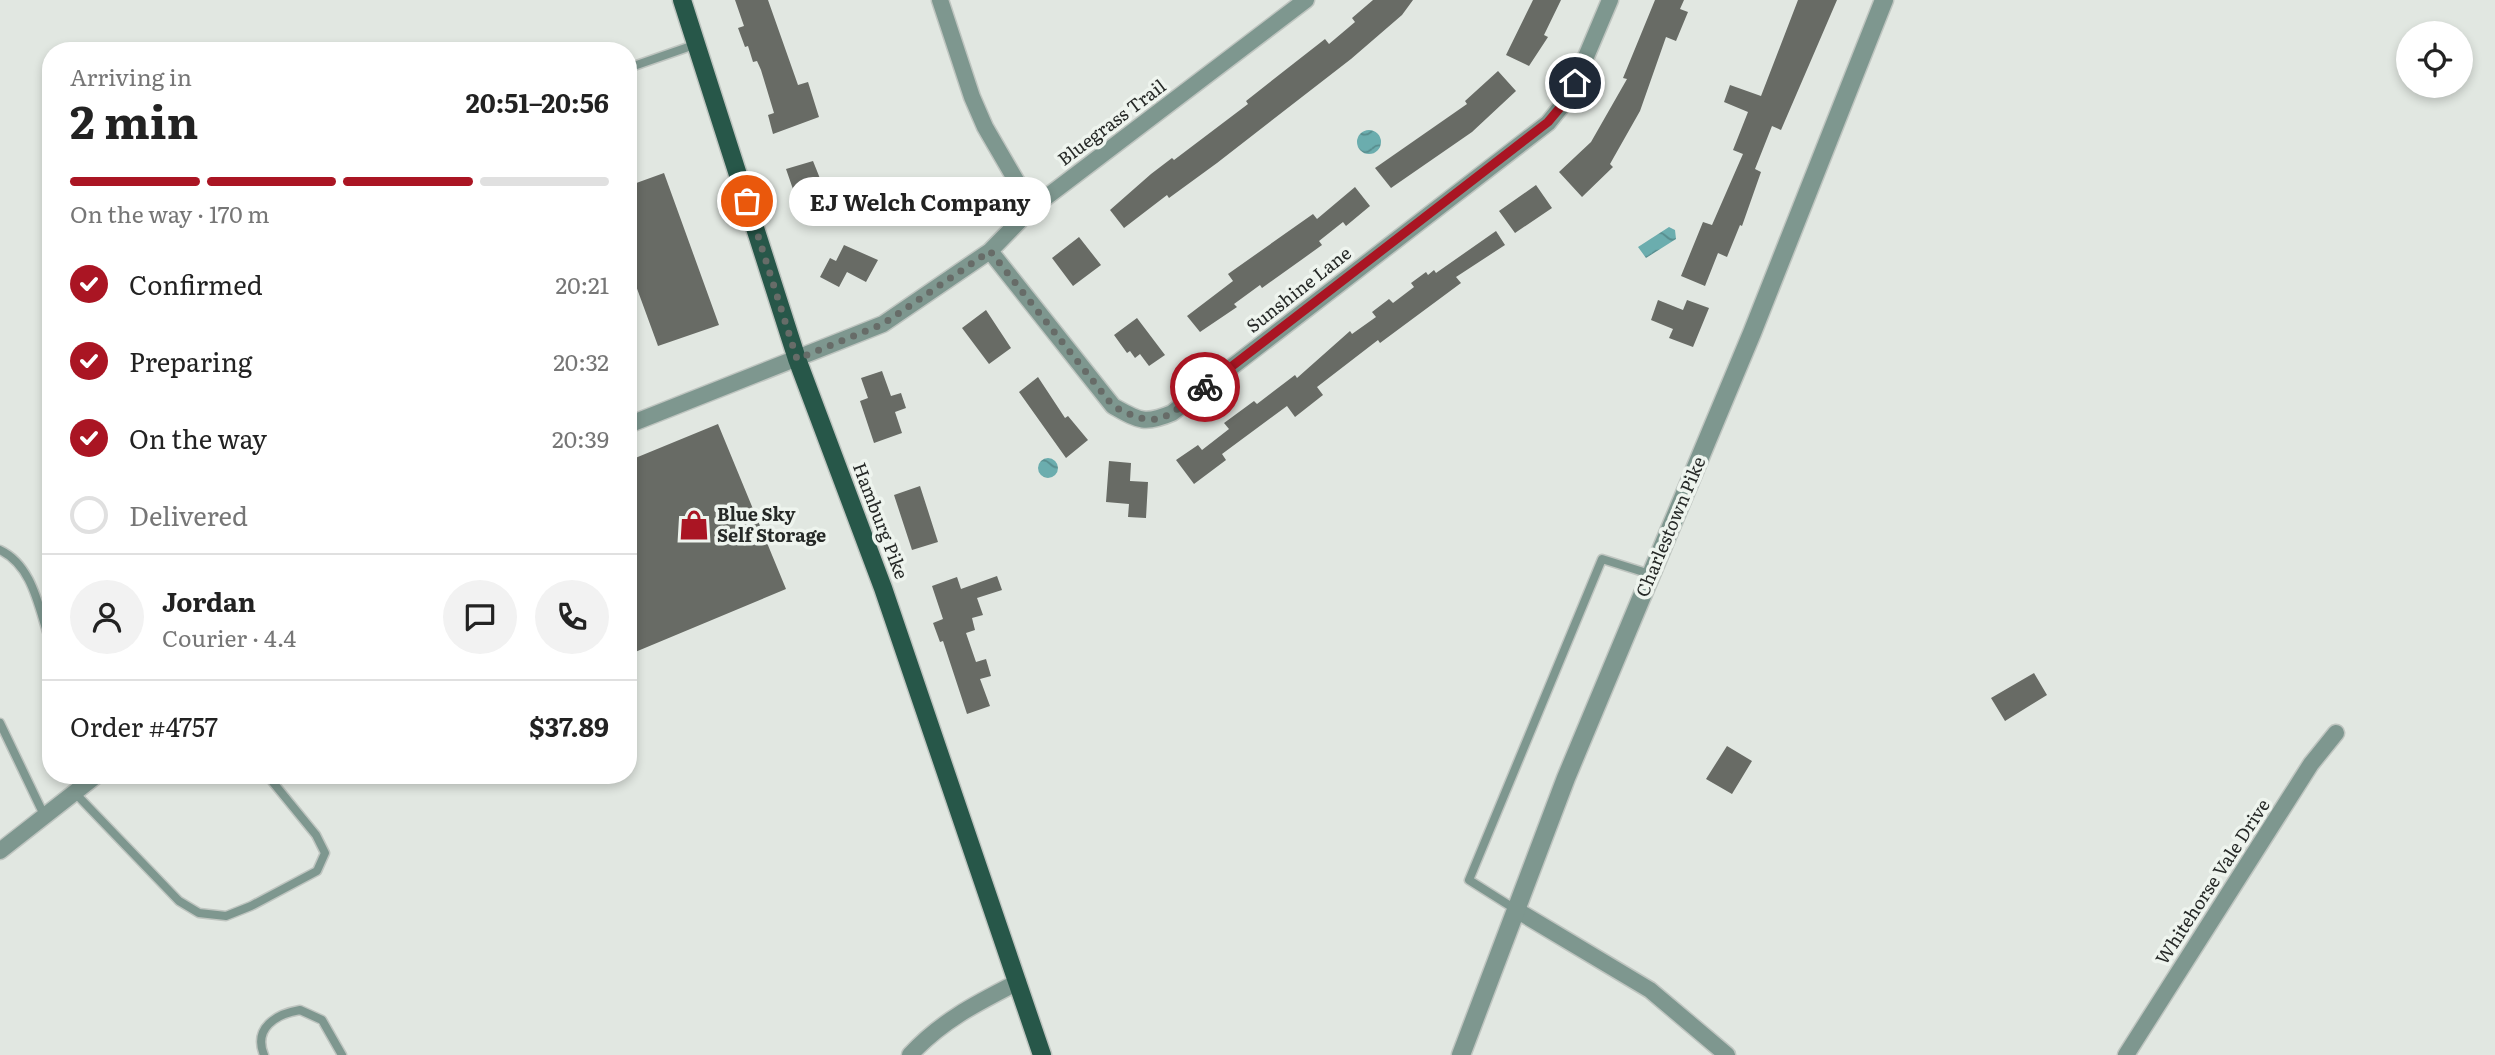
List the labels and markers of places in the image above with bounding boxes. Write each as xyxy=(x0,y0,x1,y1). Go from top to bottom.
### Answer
pin xyxy=(1545,53,1605,113)
pin xyxy=(717,171,777,231)
callout: EJ Welch Company xyxy=(789,176,1052,226)
place label: Blue Sky Self Storage xyxy=(717,500,826,548)
shop icon: Blue Sky Self Storage xyxy=(677,508,711,542)

